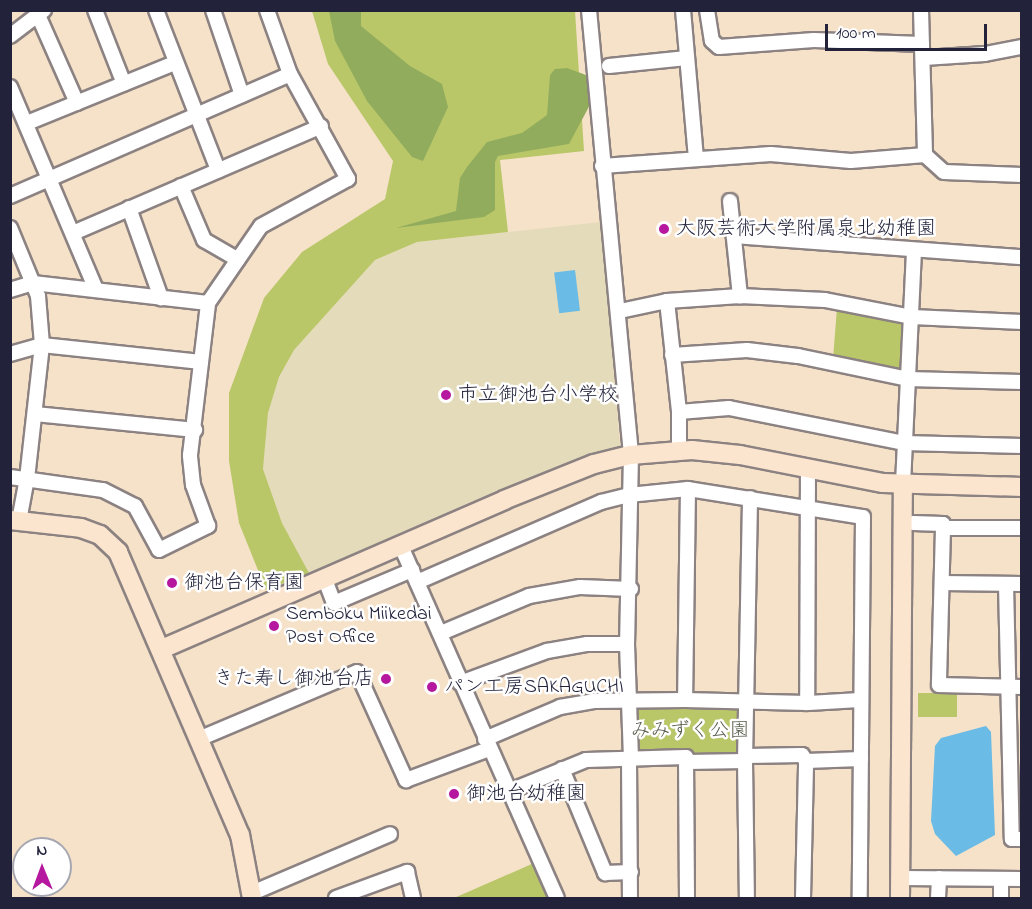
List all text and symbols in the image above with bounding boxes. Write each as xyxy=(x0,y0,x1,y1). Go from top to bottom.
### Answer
scale bar xyxy=(828,12,990,50)
text: 100 m xyxy=(836,21,876,47)
place label: 大阪芸術大学附属泉北幼稚園 xyxy=(676,217,936,241)
marker: 大阪芸術大学附属泉北幼稚園 xyxy=(657,222,671,236)
place label: 市立御池台小学校 xyxy=(458,383,618,407)
marker: 市立御池台小学校 xyxy=(439,388,453,402)
place label: 御池台保育園 xyxy=(184,571,304,595)
marker: 御池台保育園 xyxy=(165,576,179,590)
place label: Semboku Miikedai Post Office xyxy=(286,602,432,649)
marker: Semboku Miikedai Post Office xyxy=(267,619,281,633)
place label: きた寿し御池台店 xyxy=(214,667,374,691)
marker: きた寿し御池台店 xyxy=(379,672,393,686)
place label: パン工房SAKAGUCHI xyxy=(444,675,624,699)
marker: パン工房SAKAGUCHI xyxy=(425,680,439,694)
park label: みみずく公園 xyxy=(630,719,750,743)
place label: 御池台幼稚園 xyxy=(466,782,586,806)
marker: 御池台幼稚園 xyxy=(447,787,461,801)
north arrow xyxy=(12,837,72,897)
text: N xyxy=(36,839,47,863)

